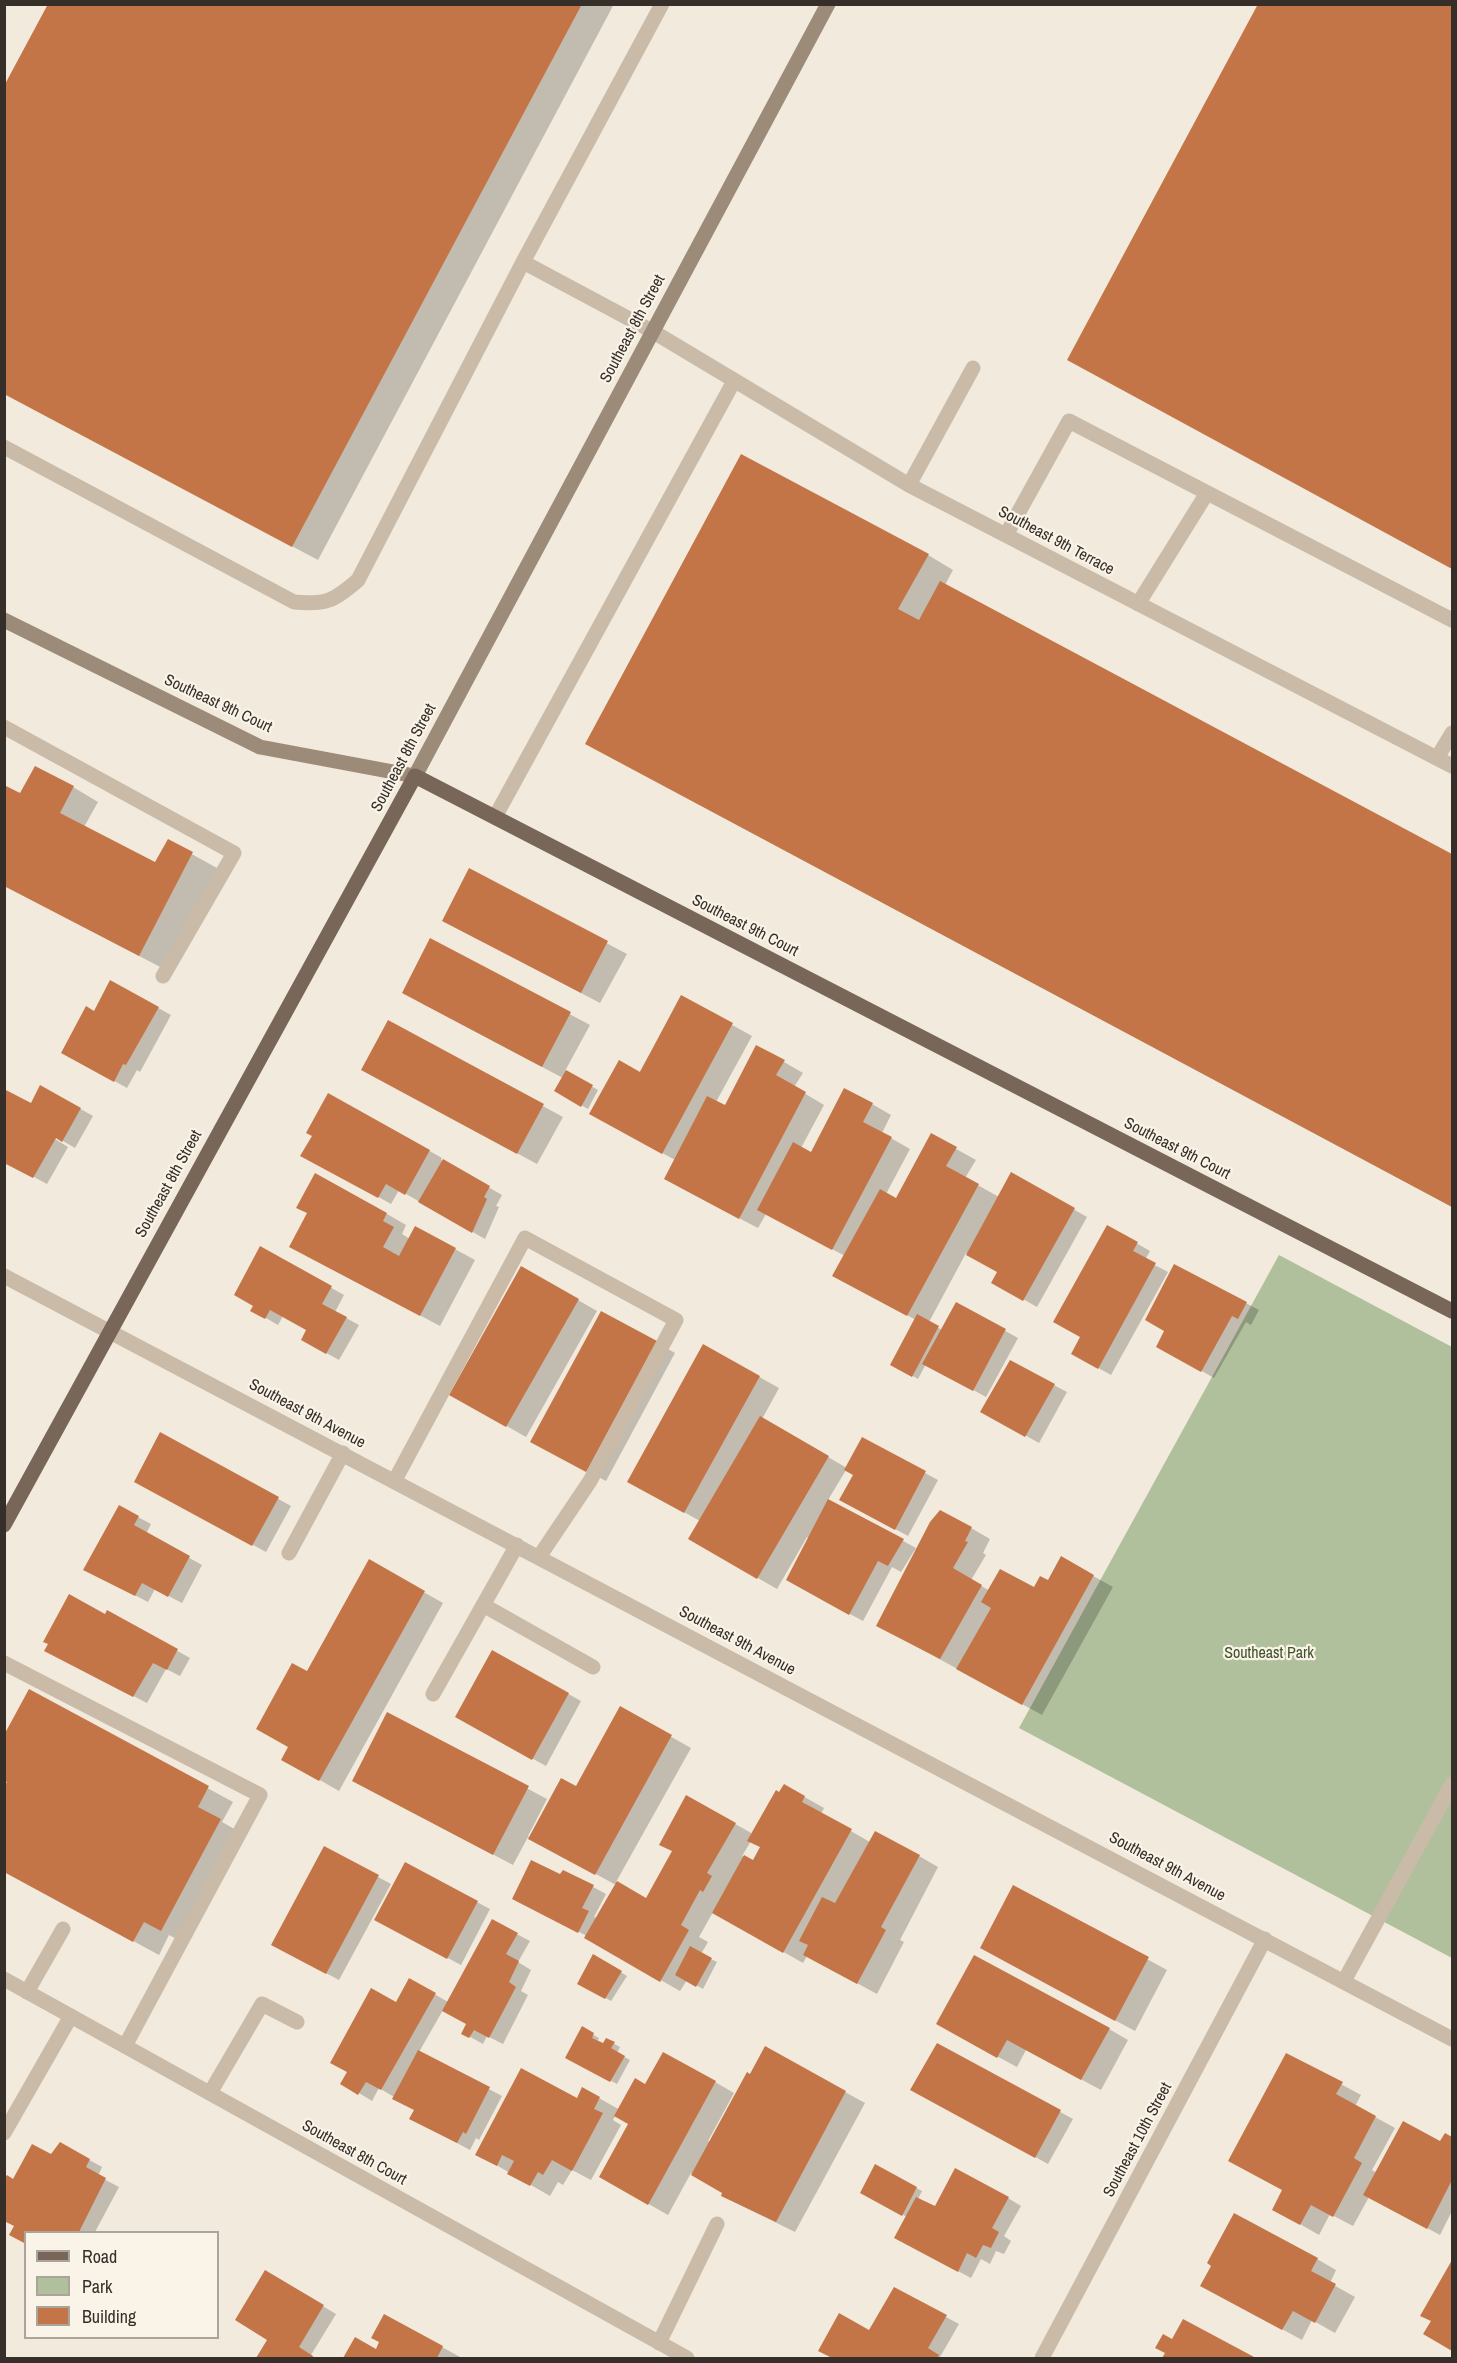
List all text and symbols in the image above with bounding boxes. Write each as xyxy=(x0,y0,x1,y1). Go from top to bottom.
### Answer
street label: Southeast 8th Street xyxy=(596,272,670,386)
street label: Southeast 9th Terrace xyxy=(995,502,1117,580)
street label: Southeast 9th Court xyxy=(161,671,275,737)
street label: Southeast 8th Street xyxy=(367,701,441,815)
street label: Southeast 9th Court xyxy=(689,891,801,961)
street label: Southeast 9th Court xyxy=(1121,1114,1233,1184)
street label: Southeast 8th Street xyxy=(132,1127,206,1241)
street label: Southeast 9th Avenue xyxy=(246,1375,368,1453)
street label: Southeast 9th Avenue xyxy=(676,1602,798,1680)
park label: Southeast Park xyxy=(1224,1644,1314,1664)
street label: Southeast 9th Avenue xyxy=(1106,1828,1228,1906)
street label: Southeast 10th Street xyxy=(1100,2079,1176,2201)
street label: Southeast 8th Court xyxy=(298,2116,410,2190)
legend xyxy=(24,2231,219,2339)
text: Road xyxy=(82,2244,117,2269)
text: Park xyxy=(82,2274,112,2299)
text: Building xyxy=(82,2304,136,2329)

